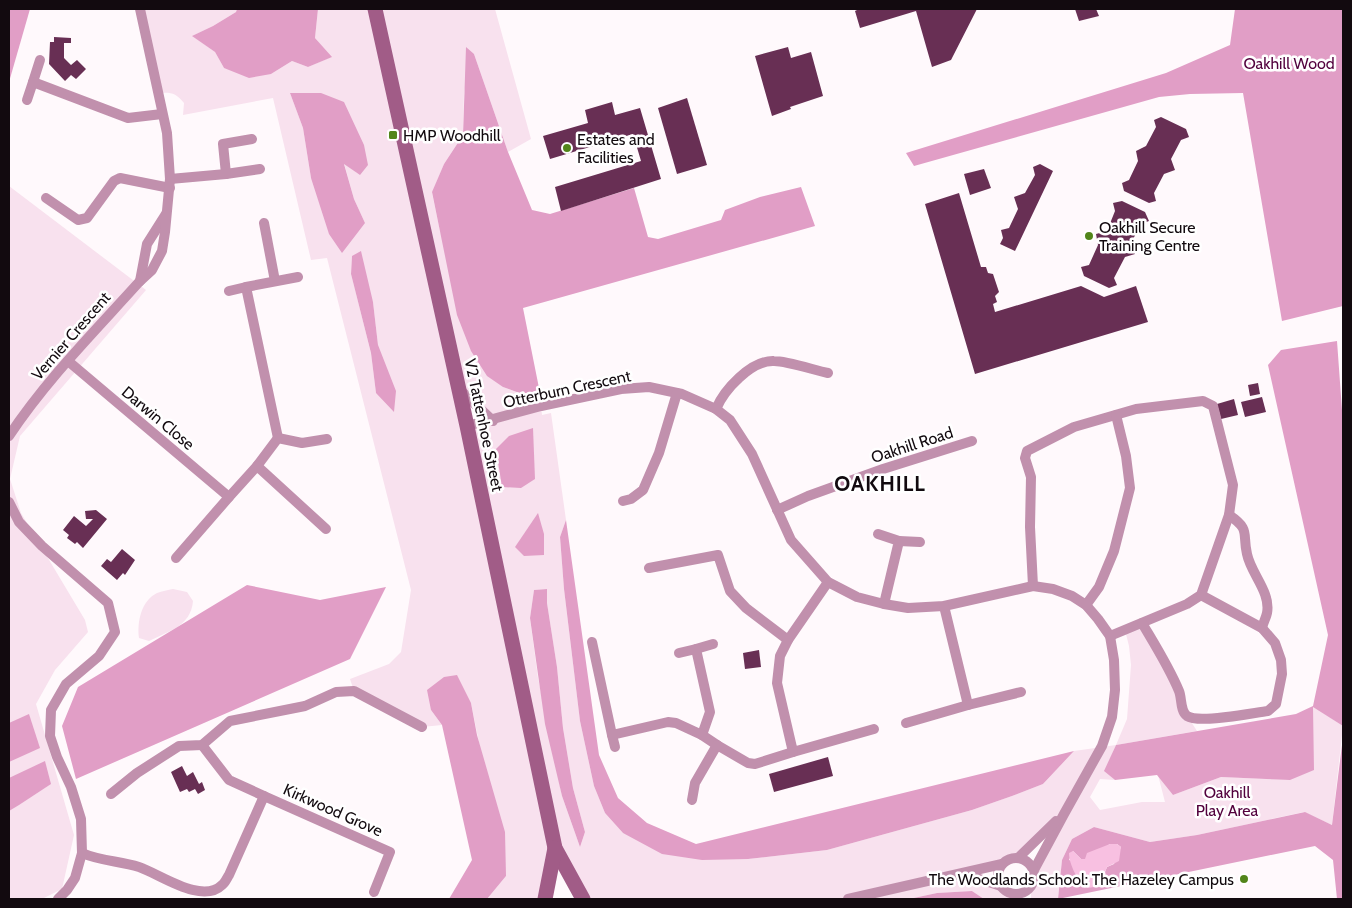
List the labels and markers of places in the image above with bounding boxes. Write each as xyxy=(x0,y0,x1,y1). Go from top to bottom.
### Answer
place label: HMP Woodhill xyxy=(403,126,501,145)
marker: HMP Woodhill xyxy=(387,129,399,141)
place label: Estates and Facilities xyxy=(577,130,655,167)
marker: Estates and Facilities xyxy=(561,142,573,154)
place label: Oakhill Secure Training Centre xyxy=(1099,218,1200,255)
marker: Oakhill Secure Training Centre xyxy=(1083,230,1095,242)
place label: The Woodlands School: The Hazeley Campus xyxy=(929,870,1234,889)
marker: The Woodlands School: The Hazeley Campus xyxy=(1238,873,1250,885)

